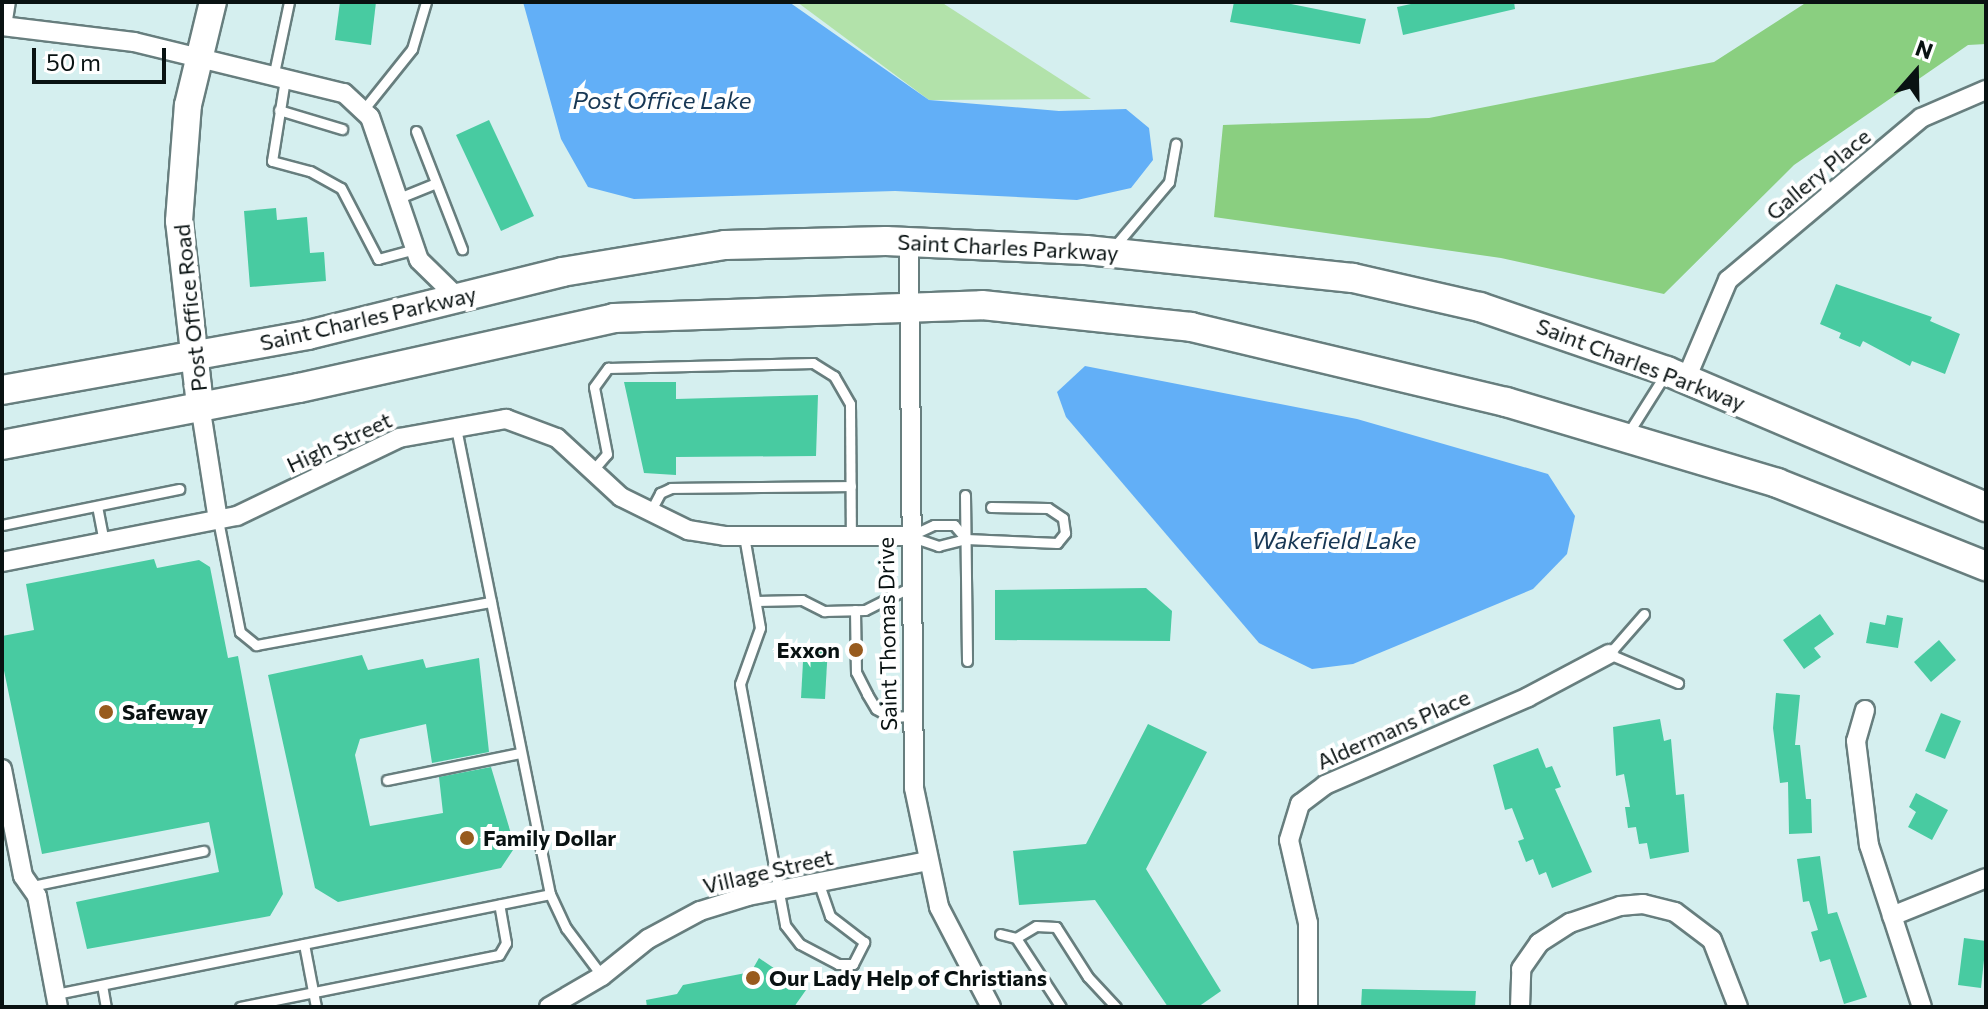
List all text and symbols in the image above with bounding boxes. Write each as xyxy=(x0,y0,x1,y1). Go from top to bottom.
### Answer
scale bar xyxy=(36,32,170,82)
north arrow xyxy=(1876,32,1956,112)
text: N xyxy=(1912,33,1937,64)
text: 50 m xyxy=(46,47,101,76)
water label: Post Office Lake xyxy=(573,86,751,114)
street label: Gallery Place xyxy=(1760,123,1876,225)
street label: Post Office Road xyxy=(168,223,212,393)
street label: Saint Charles Parkway xyxy=(897,228,1119,266)
street label: Saint Charles Parkway xyxy=(257,280,479,356)
street label: Saint Charles Parkway xyxy=(1533,312,1749,416)
street label: High Street xyxy=(282,406,396,478)
water label: Wakefield Lake xyxy=(1252,526,1416,554)
street label: Saint Thomas Drive xyxy=(872,537,902,731)
place label: Exxon xyxy=(777,637,840,663)
marker: Exxon xyxy=(847,641,865,659)
street label: Aldermans Place xyxy=(1312,683,1474,775)
place label: Safeway xyxy=(122,699,208,725)
marker: Safeway xyxy=(97,703,115,721)
place label: Family Dollar xyxy=(483,825,616,851)
marker: Family Dollar xyxy=(458,829,476,847)
street label: Village Street xyxy=(700,843,836,899)
place label: Our Lady Help of Christians xyxy=(769,965,1047,991)
marker: Our Lady Help of Christians xyxy=(744,969,762,987)

